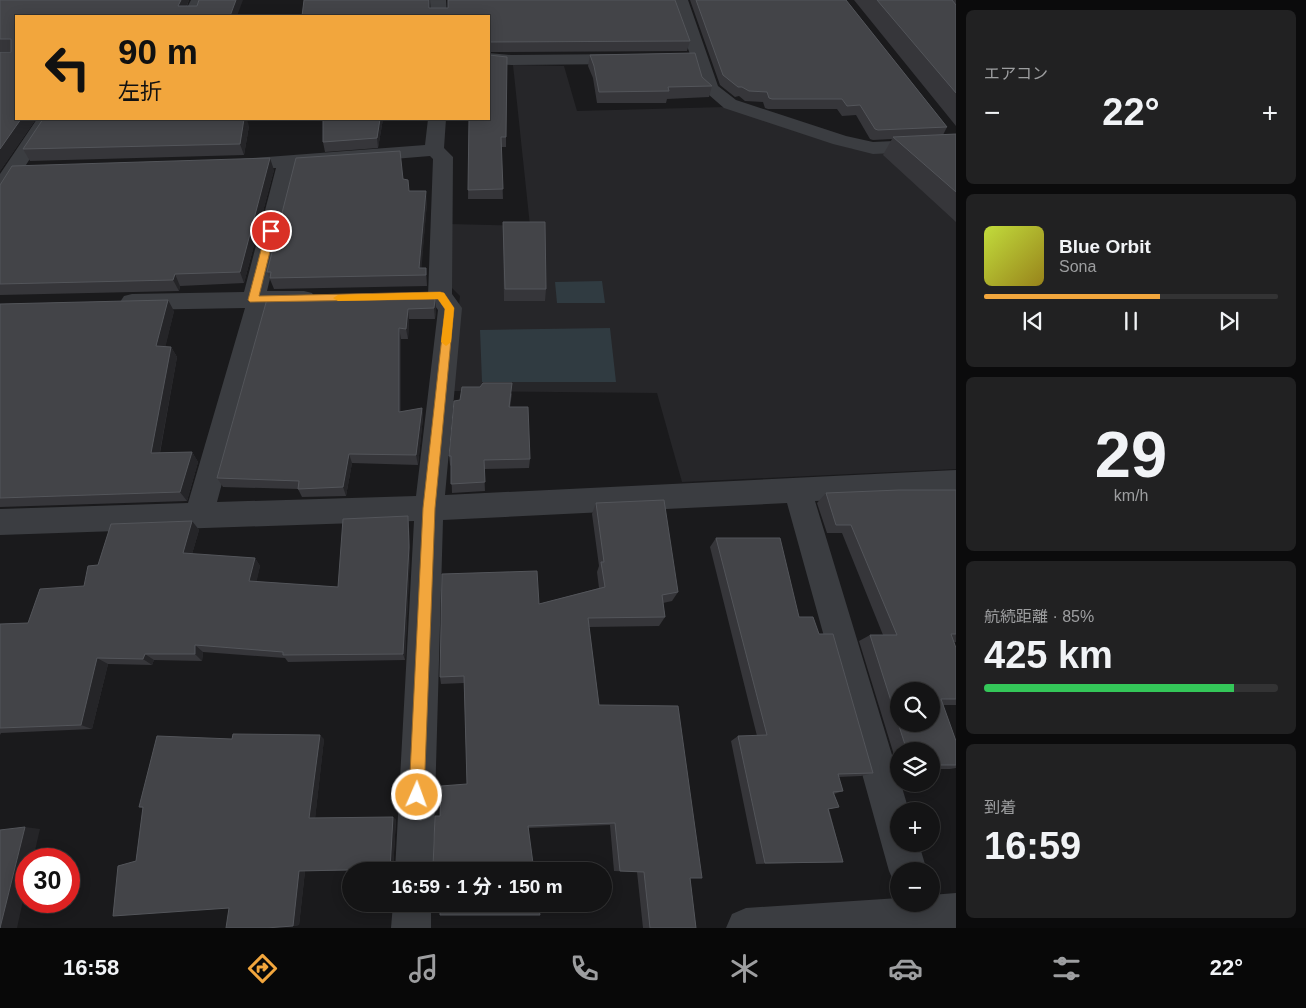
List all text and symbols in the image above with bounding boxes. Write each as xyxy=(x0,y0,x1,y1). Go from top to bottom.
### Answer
text: 90 m xyxy=(118,32,198,71)
icon: left xyxy=(35,35,100,100)
text: エアコン xyxy=(984,65,1048,82)
text: 左折 xyxy=(118,79,162,104)
text: 22° xyxy=(1102,91,1160,133)
text: − xyxy=(984,97,1000,128)
text: + xyxy=(1262,97,1278,128)
pin xyxy=(250,210,292,252)
icon: arrive xyxy=(257,217,285,245)
text: Blue Orbit xyxy=(1059,236,1151,257)
text: Sona xyxy=(1059,258,1096,275)
icon: previous xyxy=(1019,307,1047,335)
icon: pause xyxy=(1117,307,1145,335)
icon: next xyxy=(1215,307,1243,335)
text: 29 xyxy=(1095,418,1167,491)
text: km/h xyxy=(1114,487,1148,504)
text: 航続距離 · 85% xyxy=(984,608,1094,625)
text: 425 km xyxy=(984,634,1113,676)
map controls xyxy=(890,682,940,912)
button: search xyxy=(890,682,940,732)
button: layers xyxy=(890,742,940,792)
position arrow xyxy=(390,768,442,820)
text: 到着 xyxy=(984,799,1016,816)
button: + xyxy=(890,802,940,852)
text: 16:59 xyxy=(984,825,1081,867)
speed limit sign: 30 xyxy=(15,848,80,913)
button: − xyxy=(890,862,940,912)
text: 16:59 · 1 分 · 150 m xyxy=(391,876,563,897)
icon: directions xyxy=(245,951,280,986)
icon: music xyxy=(406,951,441,986)
icon: phone xyxy=(567,951,602,986)
icon: climate xyxy=(727,951,762,986)
icon: car xyxy=(888,951,923,986)
icon: filters xyxy=(1049,951,1084,986)
text: 16:58 xyxy=(63,955,119,980)
text: 22° xyxy=(1210,955,1243,980)

